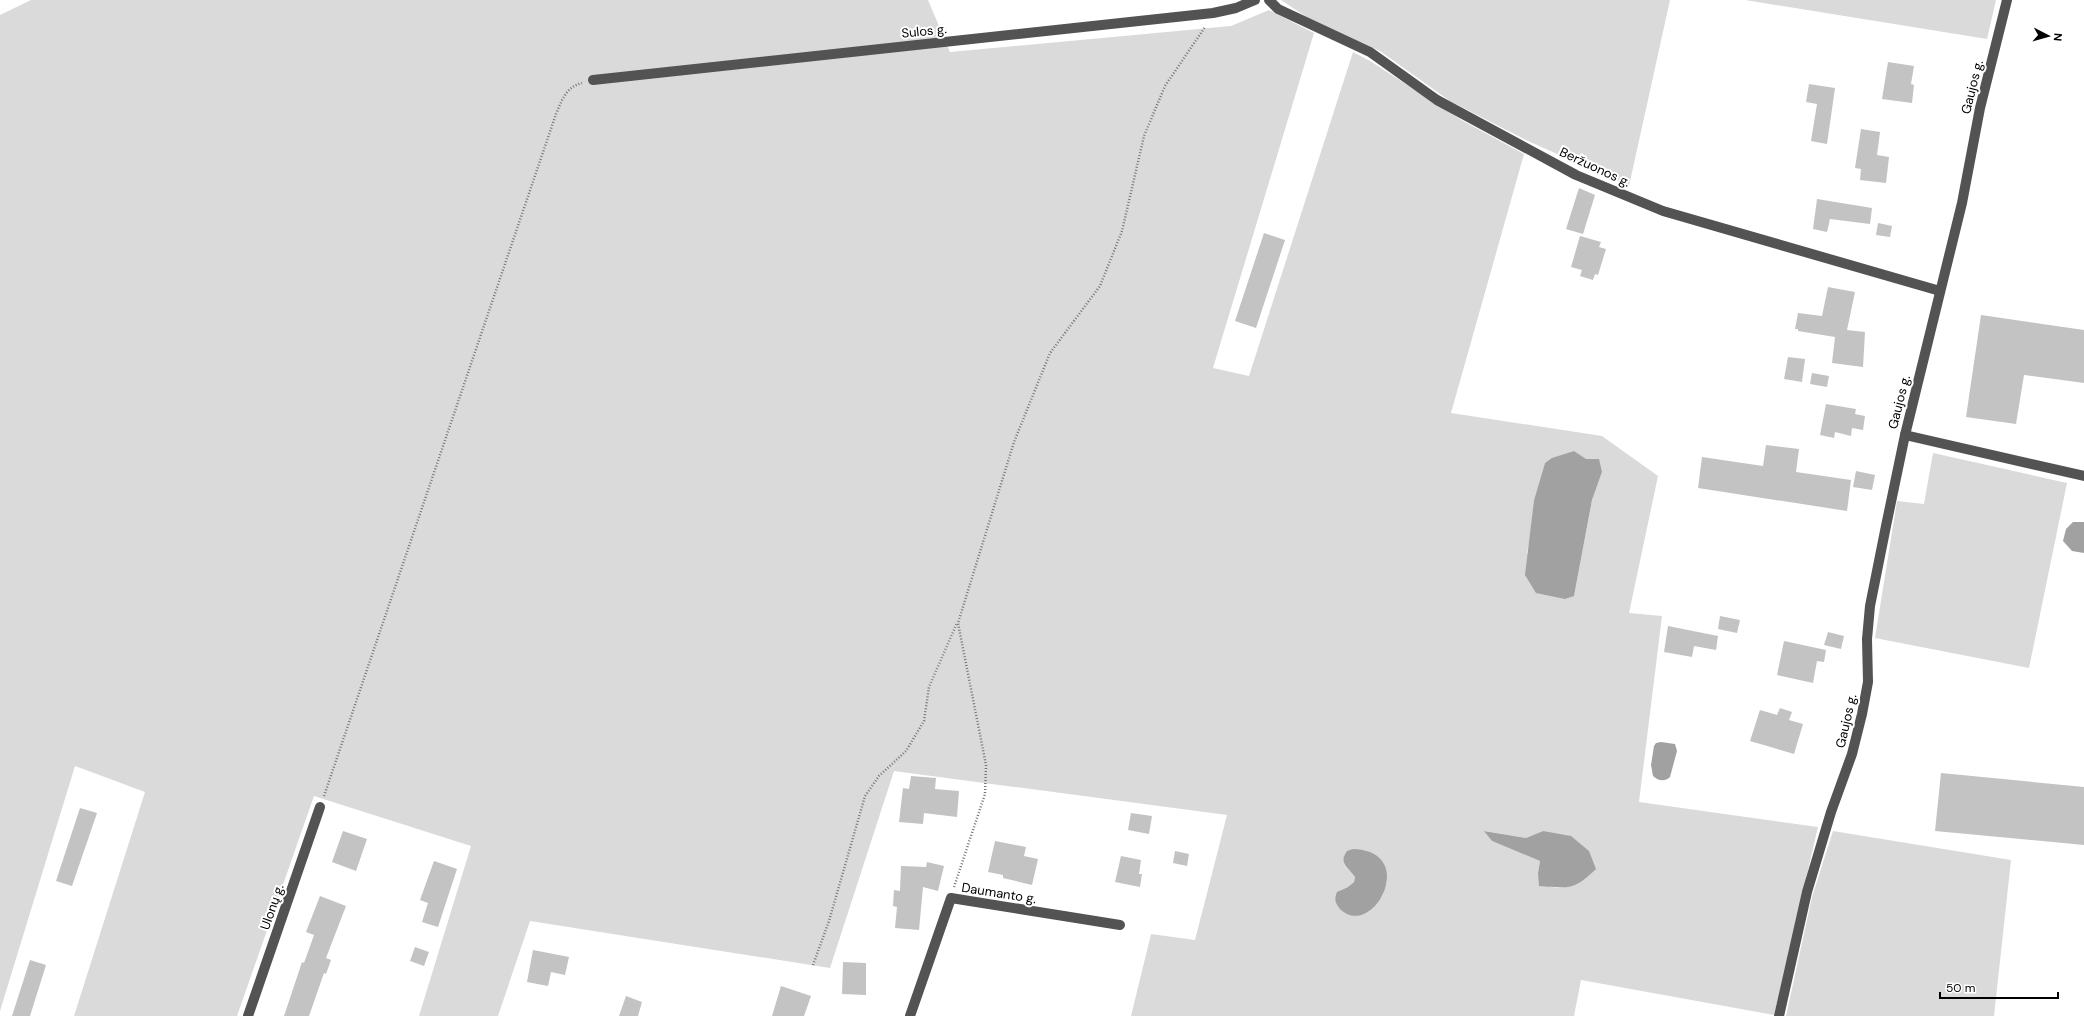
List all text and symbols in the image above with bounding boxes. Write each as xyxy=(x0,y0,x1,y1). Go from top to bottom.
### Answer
north arrow xyxy=(2028,16,2068,56)
street label: Sulos g. xyxy=(901,20,948,42)
text: N xyxy=(2051,32,2065,42)
street label: Gaujos g. xyxy=(1957,58,1987,116)
street label: Beržuonos g. xyxy=(1557,143,1633,191)
street label: Gaujos g. xyxy=(1884,373,1914,431)
street label: Gaujos g. xyxy=(1832,692,1861,750)
street label: Daumanto g. xyxy=(960,879,1038,907)
street label: Ulonų g. xyxy=(256,881,288,932)
scale bar xyxy=(1940,974,2058,1000)
text: 50 m xyxy=(1946,980,1975,996)

